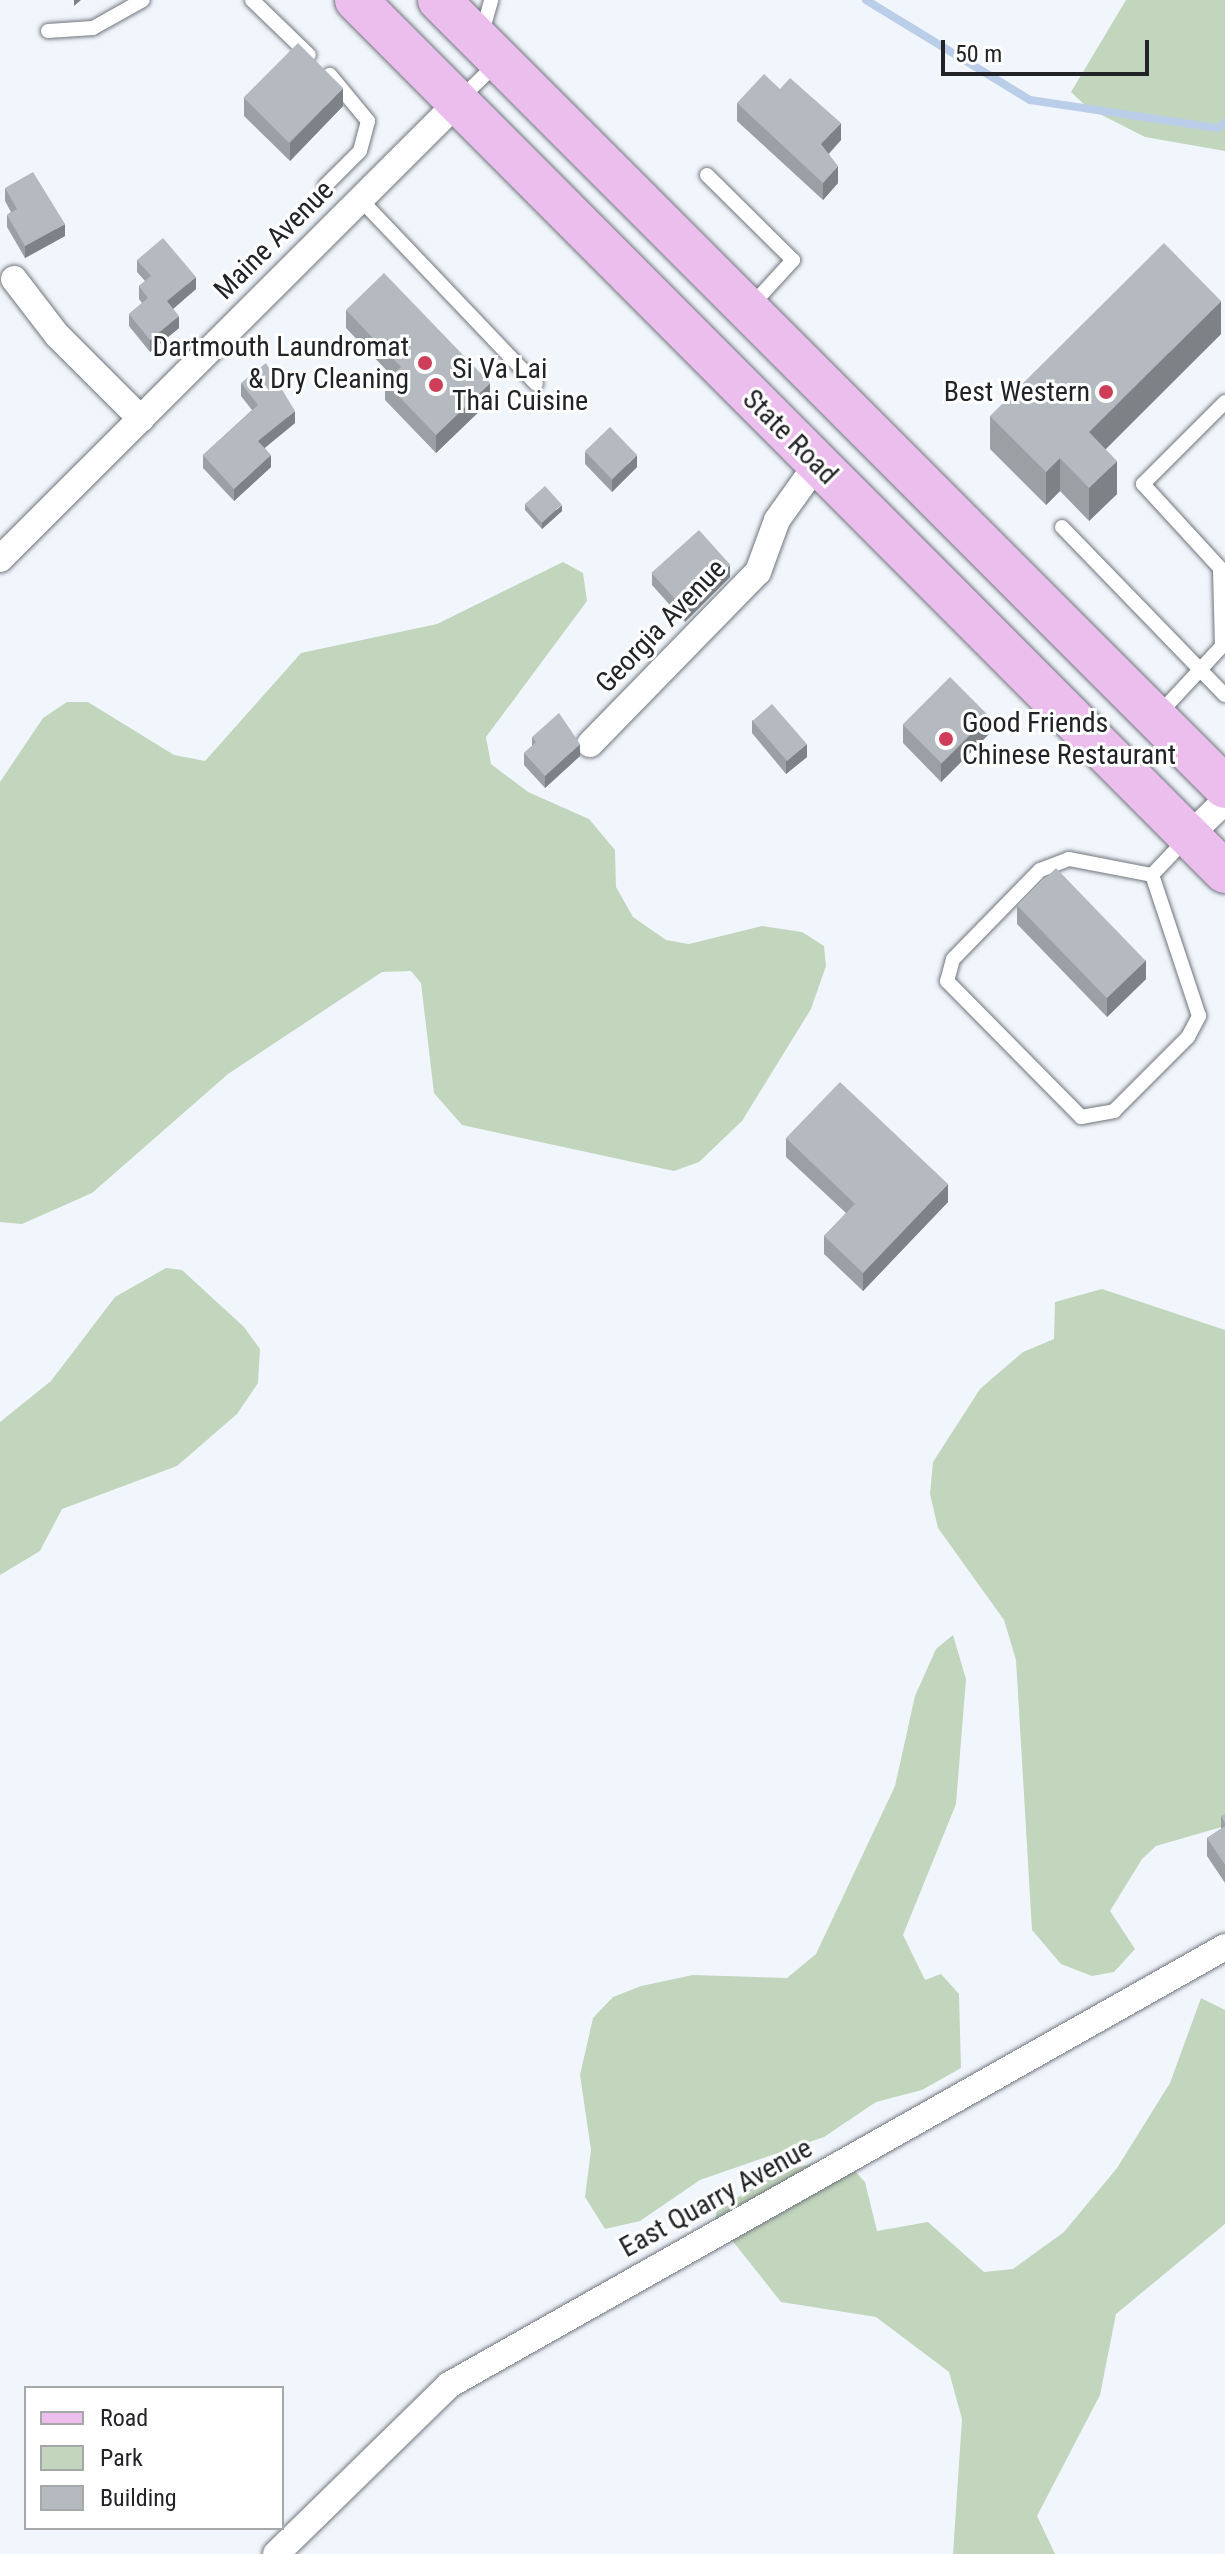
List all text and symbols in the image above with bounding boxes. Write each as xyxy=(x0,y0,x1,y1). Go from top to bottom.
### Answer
scale bar xyxy=(945,24,1153,74)
text: 50 m xyxy=(955,40,1002,68)
street label: Maine Avenue xyxy=(207,173,341,307)
place label: Dartmouth Laundromat & Dry Cleaning xyxy=(152,330,409,396)
place label: Si Va Lai Thai Cuisine xyxy=(452,352,588,418)
marker: Dartmouth Laundromat & Dry Cleaning xyxy=(416,354,434,372)
place label: Best Western xyxy=(944,375,1090,409)
marker: Si Va Lai Thai Cuisine xyxy=(427,376,445,394)
street label: State Road xyxy=(736,383,844,491)
marker: Best Western xyxy=(1097,383,1115,401)
street label: Georgia Avenue xyxy=(589,552,733,700)
place label: Good Friends Chinese Restaurant xyxy=(962,706,1176,772)
marker: Good Friends Chinese Restaurant xyxy=(937,730,955,748)
street label: East Quarry Avenue xyxy=(614,2131,818,2265)
legend xyxy=(24,2386,284,2530)
text: Road xyxy=(100,2404,148,2432)
text: Park xyxy=(100,2444,143,2472)
text: Building xyxy=(100,2484,177,2512)

